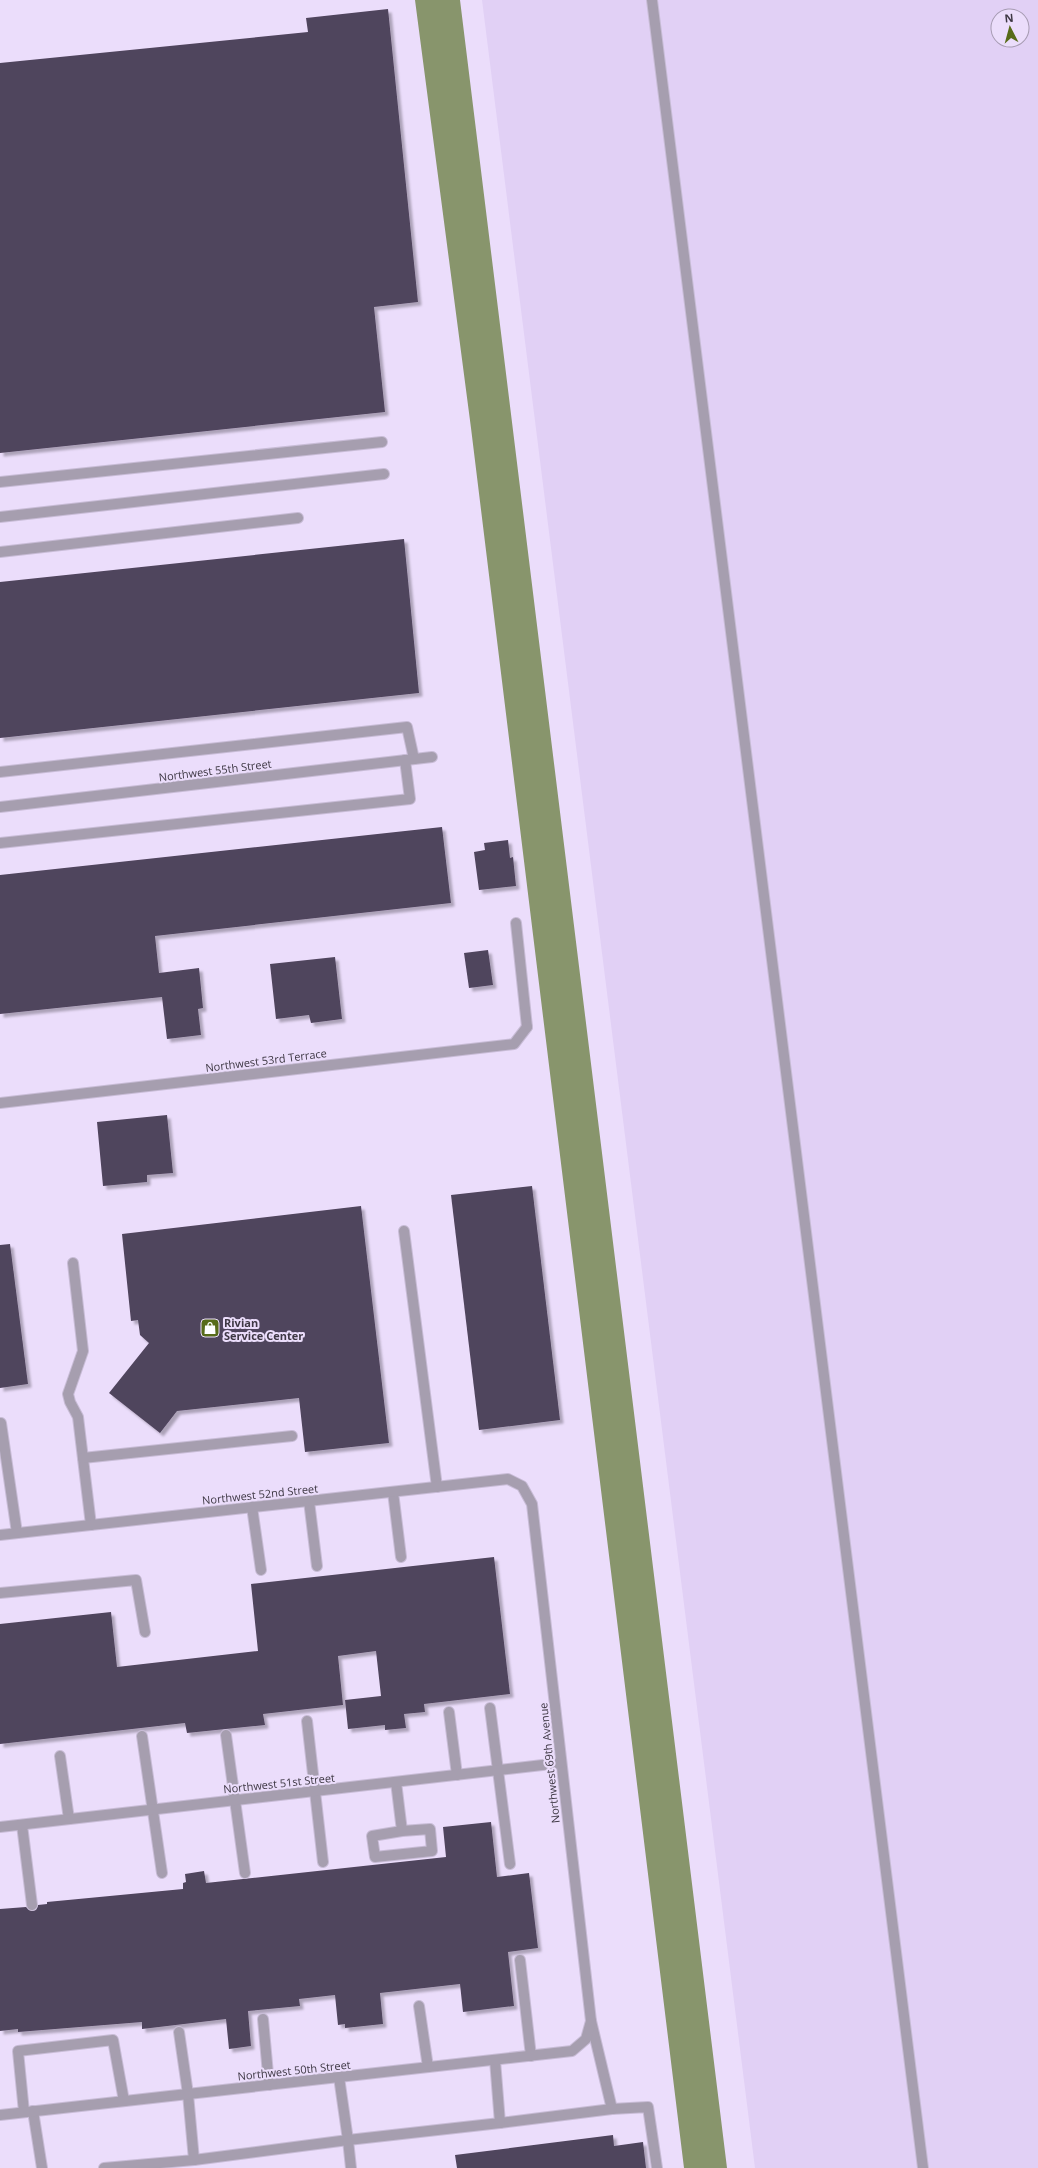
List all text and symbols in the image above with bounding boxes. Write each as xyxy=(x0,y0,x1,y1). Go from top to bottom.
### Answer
north arrow xyxy=(990,8,1030,48)
text: N xyxy=(1004,10,1014,25)
street label: Northwest 55th Street xyxy=(158,756,272,784)
street label: Northwest 53rd Terrace xyxy=(204,1045,328,1075)
place label: Rivian Service Center xyxy=(224,1315,303,1343)
shop icon: Rivian Service Center xyxy=(199,1317,221,1339)
street label: Northwest 52nd Street xyxy=(201,1480,319,1508)
street label: Northwest 69th Avenue xyxy=(535,1702,563,1824)
street label: Northwest 51st Street xyxy=(222,1770,336,1796)
street label: Northwest 50th Street xyxy=(237,2057,351,2083)

